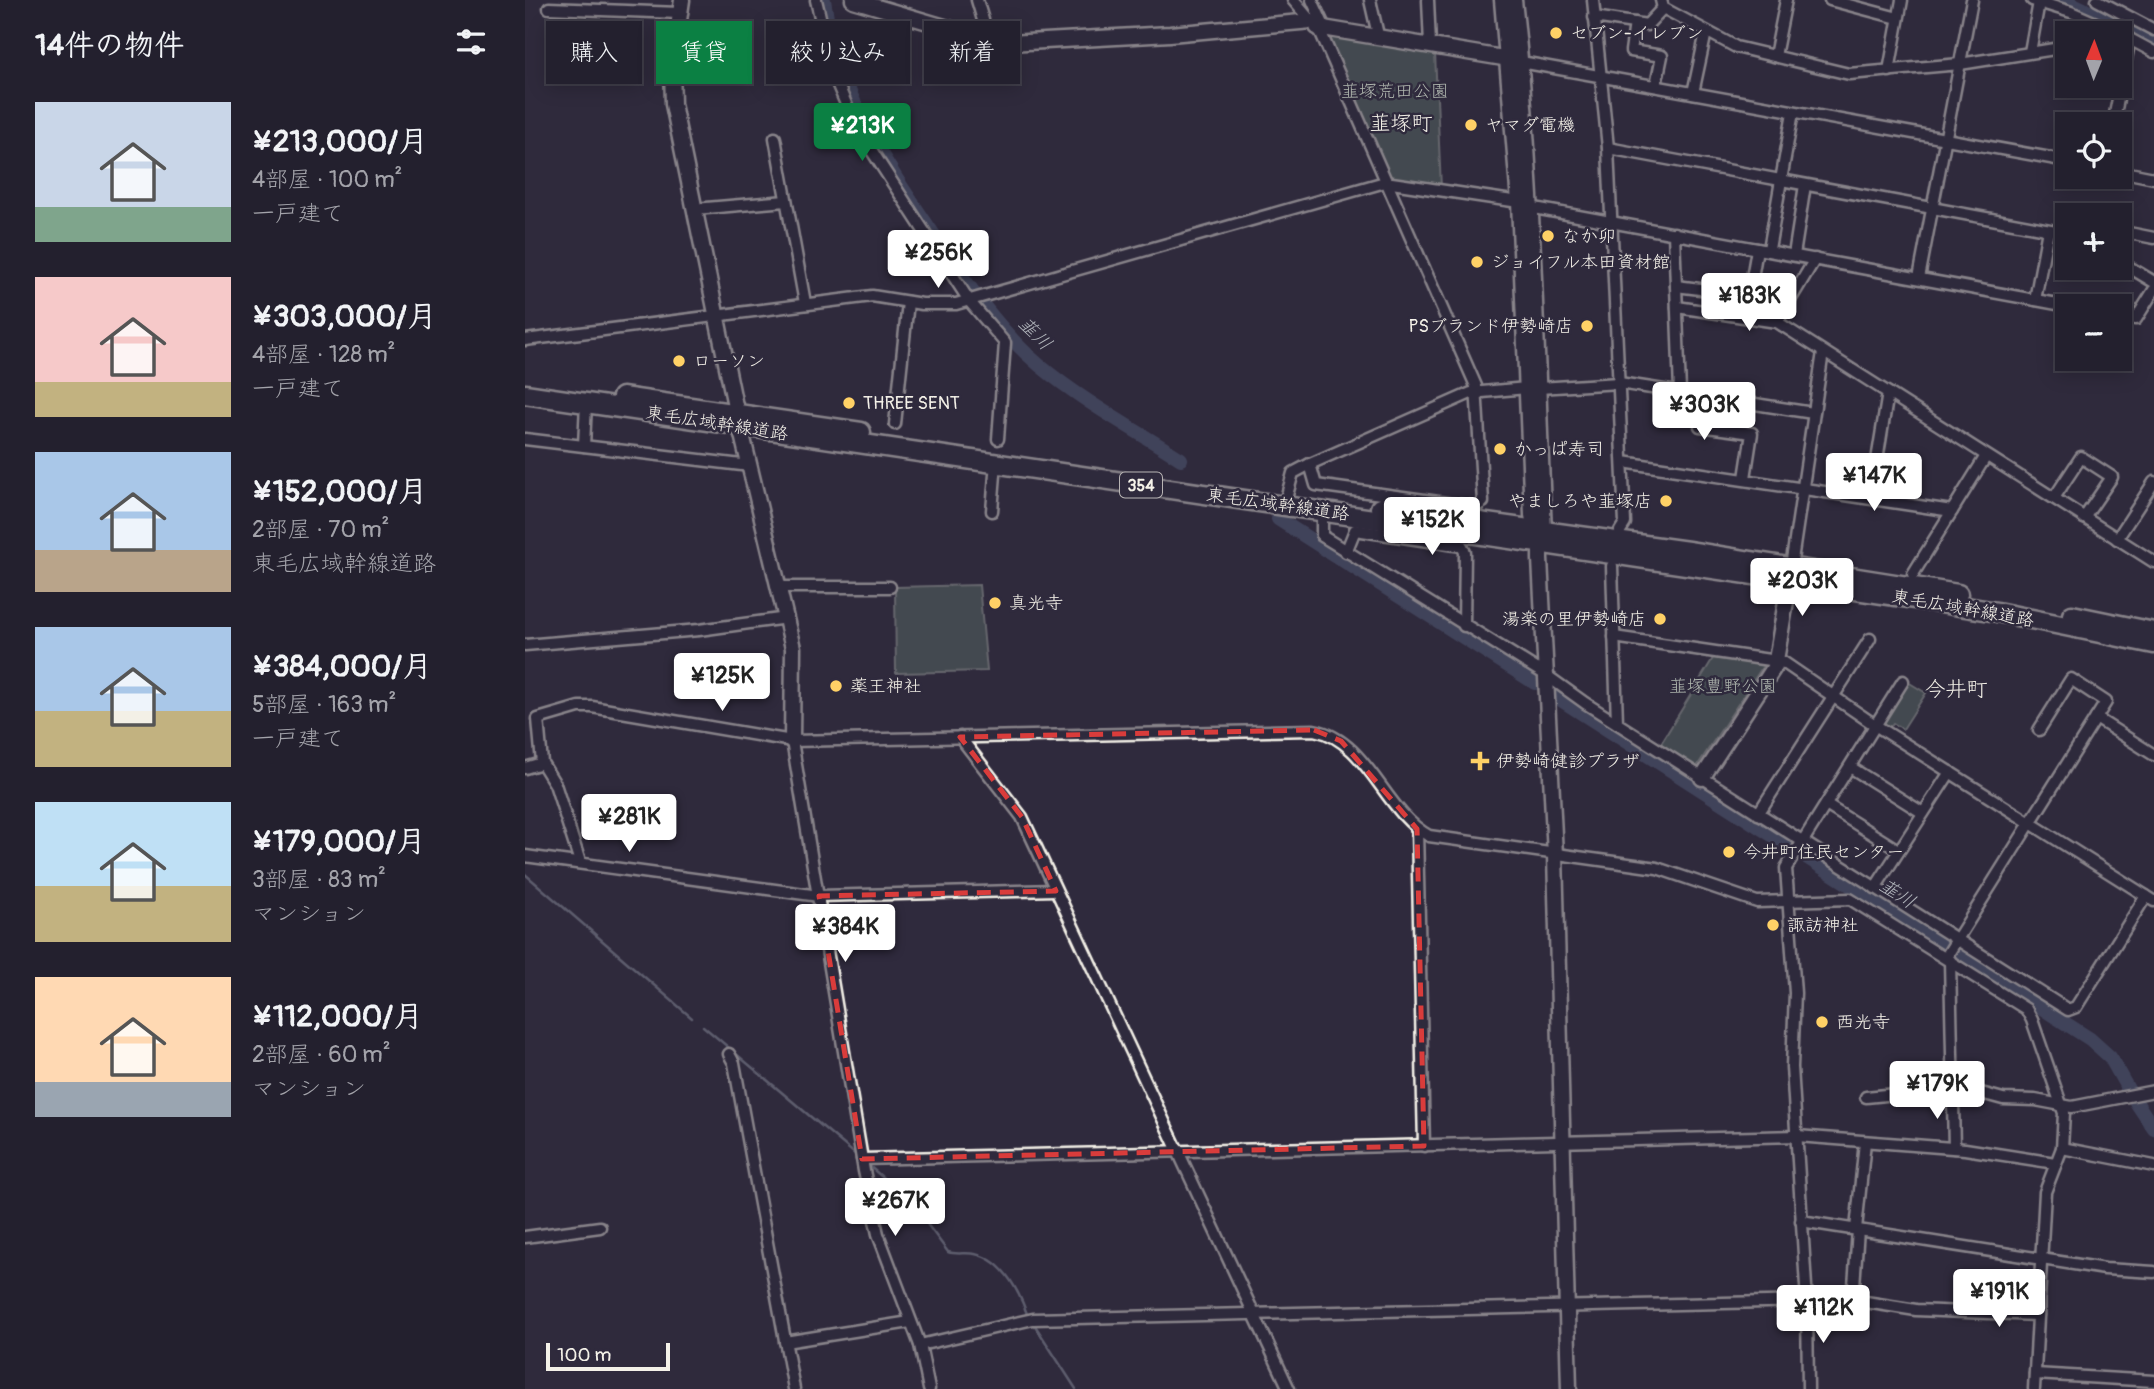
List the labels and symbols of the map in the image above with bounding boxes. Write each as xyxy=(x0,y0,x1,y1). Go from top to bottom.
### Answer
north arrow xyxy=(2055,21,2131,98)
place label: セブン-イレブン xyxy=(1570,22,1704,45)
marker: セブン-イレブン xyxy=(1548,25,1564,41)
park label: 韮塚荒田公園 xyxy=(1341,80,1449,103)
pin: ¥213K xyxy=(813,104,911,163)
district label: 韮塚町 xyxy=(1370,110,1433,137)
place label: ヤマダ電機 xyxy=(1485,114,1575,137)
marker: ヤマダ電機 xyxy=(1463,117,1479,133)
place label: なか卯 xyxy=(1562,225,1616,248)
marker: なか卯 xyxy=(1540,228,1556,244)
pin: ¥256K xyxy=(889,230,987,290)
place label: ジョイフル本田資材館 xyxy=(1491,251,1670,274)
marker: ジョイフル本田資材館 xyxy=(1469,254,1485,270)
pin: ¥183K xyxy=(1700,274,1798,333)
water label: 韮川 xyxy=(1013,312,1057,356)
place label: PSブランド伊勢崎店 xyxy=(1409,315,1573,338)
marker: PSブランド伊勢崎店 xyxy=(1579,318,1595,334)
place label: ローソン xyxy=(693,350,765,373)
marker: ローソン xyxy=(671,353,687,369)
pin: ¥303K xyxy=(1655,382,1753,442)
place label: THREE SENT xyxy=(863,392,960,415)
marker: THREE SENT xyxy=(841,395,857,411)
street label: 東毛広域幹線道路 xyxy=(644,401,790,446)
place label: かっぱ寿司 xyxy=(1514,438,1604,461)
marker: かっぱ寿司 xyxy=(1492,441,1508,457)
pin: ¥147K xyxy=(1825,454,1923,513)
road number: 354 xyxy=(1120,472,1162,498)
street label: 東毛広域幹線道路 xyxy=(1205,483,1351,526)
place label: やましろや韮塚店 xyxy=(1508,490,1652,513)
marker: やましろや韮塚店 xyxy=(1658,493,1674,509)
pin: ¥152K xyxy=(1383,498,1481,557)
pin: ¥203K xyxy=(1753,558,1851,618)
street label: 東毛広域幹線道路 xyxy=(1890,585,2036,632)
place label: 真光寺 xyxy=(1009,592,1063,615)
marker: 真光寺 xyxy=(987,595,1003,611)
place label: 湯楽の里伊勢崎店 xyxy=(1502,608,1646,631)
marker: 湯楽の里伊勢崎店 xyxy=(1652,611,1668,627)
pin: ¥125K xyxy=(673,654,771,713)
place label: 薬王神社 xyxy=(850,675,922,698)
park label: 韮塚豊野公園 xyxy=(1669,675,1777,698)
district label: 今井町 xyxy=(1925,676,1988,703)
marker: 薬王神社 xyxy=(828,678,844,694)
place label: 伊勢崎健診プラザ xyxy=(1496,750,1640,773)
marker: 伊勢崎健診プラザ xyxy=(1470,751,1490,771)
pin: ¥281K xyxy=(580,794,678,854)
place label: 今井町住民センター xyxy=(1743,841,1904,864)
marker: 今井町住民センター xyxy=(1721,844,1737,860)
water label: 韮川 xyxy=(1875,873,1920,914)
pin: ¥384K xyxy=(796,904,894,964)
place label: 諏訪神社 xyxy=(1787,914,1859,937)
marker: 諏訪神社 xyxy=(1765,917,1781,933)
place label: 西光寺 xyxy=(1836,1011,1890,1034)
marker: 西光寺 xyxy=(1814,1014,1830,1030)
pin: ¥179K xyxy=(1888,1062,1986,1121)
pin: ¥267K xyxy=(846,1178,944,1238)
pin: ¥191K xyxy=(1950,1270,2048,1329)
pin: ¥112K xyxy=(1774,1286,1872,1345)
scale bar xyxy=(546,1340,670,1372)

